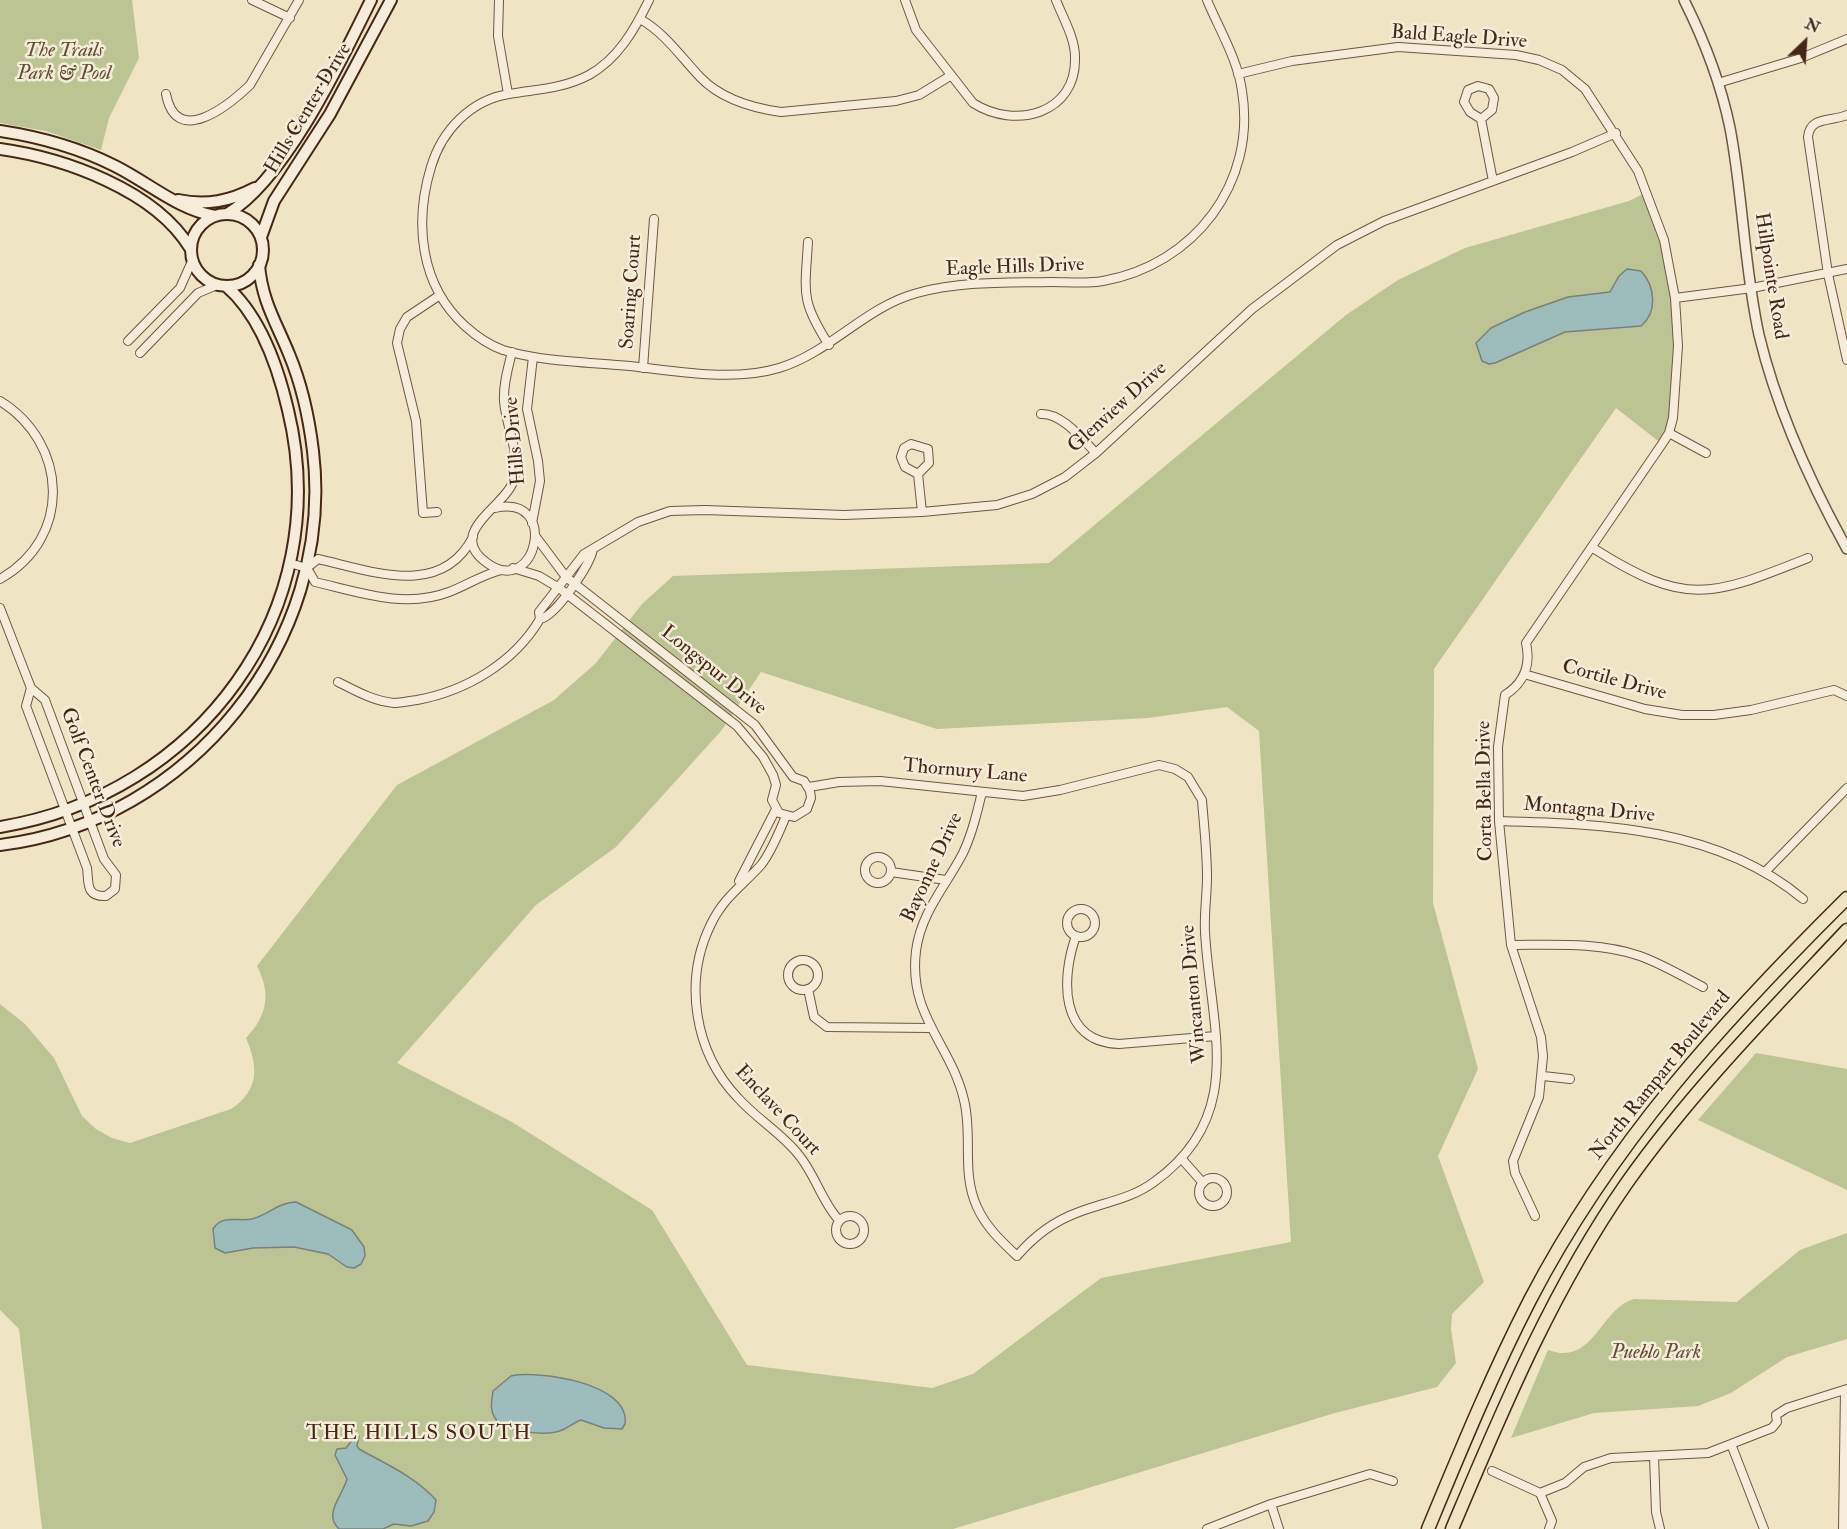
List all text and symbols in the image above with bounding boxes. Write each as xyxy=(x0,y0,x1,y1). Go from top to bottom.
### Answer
north arrow xyxy=(1775,12,1835,72)
text: N xyxy=(1802,14,1823,38)
street label: Bald Eagle Drive xyxy=(1390,21,1528,55)
street label: Hills Center Drive xyxy=(260,39,358,179)
park label: The Trails Park & Pool xyxy=(17,40,111,87)
street label: Hillpointe Road xyxy=(1748,211,1792,341)
street label: Soaring Court xyxy=(616,234,648,350)
street label: Eagle Hills Drive xyxy=(945,254,1085,282)
street label: Glenview Drive xyxy=(1064,357,1172,459)
street label: Hills Drive xyxy=(500,396,532,486)
street label: Longspur Drive xyxy=(655,621,771,721)
street label: Cortile Drive xyxy=(1559,656,1669,706)
street label: Golf Center Drive xyxy=(54,705,130,851)
street label: Corta Bella Drive xyxy=(1473,721,1499,861)
street label: Thornury Lane xyxy=(902,755,1028,789)
street label: Montagna Drive xyxy=(1522,793,1656,829)
street label: Bayonne Drive xyxy=(897,809,969,927)
street label: Wincanton Drive xyxy=(1177,924,1213,1064)
street label: North Rampart Boulevard xyxy=(1585,987,1737,1165)
street label: Enclave Court xyxy=(729,1061,825,1161)
park label: Pueblo Park xyxy=(1611,1342,1701,1366)
district label: THE HILLS SOUTH xyxy=(306,1421,532,1447)

